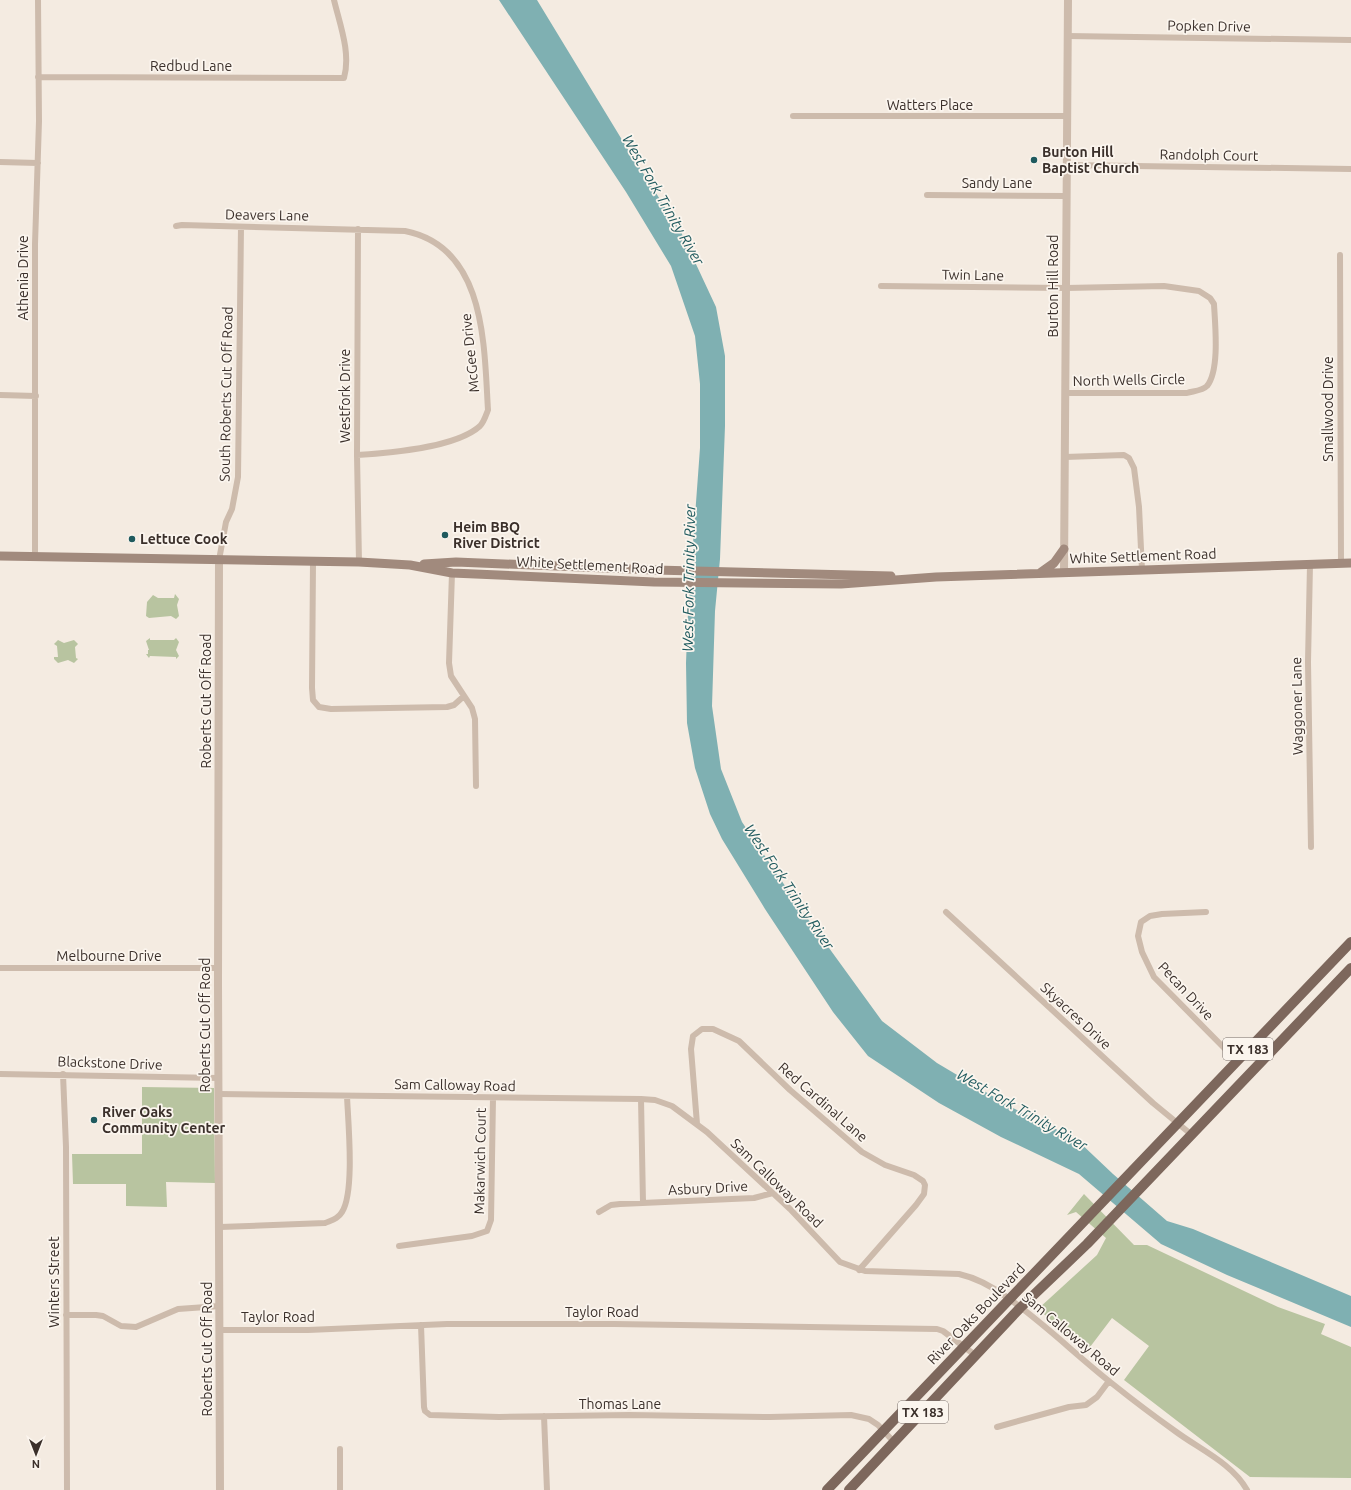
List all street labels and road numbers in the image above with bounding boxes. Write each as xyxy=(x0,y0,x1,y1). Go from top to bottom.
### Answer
street label: Popken Drive xyxy=(1167,17,1251,35)
street label: Redbud Lane xyxy=(150,58,232,74)
street label: Watters Place xyxy=(887,97,973,113)
street label: Randolph Court xyxy=(1159,146,1259,164)
street label: Sandy Lane xyxy=(962,175,1032,191)
street label: Deavers Lane xyxy=(225,206,309,224)
street label: Burton Hill Road xyxy=(1045,234,1061,338)
street label: Athenia Drive xyxy=(15,235,31,321)
street label: Twin Lane xyxy=(942,266,1004,284)
street label: South Roberts Cut Off Road xyxy=(216,306,236,482)
street label: McGee Drive xyxy=(458,313,482,393)
street label: Westfork Drive xyxy=(337,349,353,443)
street label: Smallwood Drive xyxy=(1320,356,1336,462)
street label: North Wells Circle xyxy=(1073,371,1185,389)
street label: White Settlement Road xyxy=(1069,545,1217,567)
street label: White Settlement Road xyxy=(516,553,664,577)
street label: Roberts Cut Off Road xyxy=(198,633,214,769)
street label: Waggoner Lane xyxy=(1288,657,1306,755)
street label: Melbourne Drive xyxy=(56,948,162,964)
street label: Roberts Cut Off Road xyxy=(197,957,213,1093)
street label: Pecan Drive xyxy=(1155,959,1217,1023)
street label: Skyacres Drive xyxy=(1038,979,1114,1053)
road number: TX 183 xyxy=(1223,1038,1273,1060)
street label: Blackstone Drive xyxy=(57,1053,163,1073)
street label: Red Cardinal Lane xyxy=(775,1059,871,1145)
street label: Sam Calloway Road xyxy=(394,1076,516,1094)
street label: Makarwich Court xyxy=(471,1107,489,1215)
street label: Sam Calloway Road xyxy=(728,1135,826,1231)
street label: Asbury Drive xyxy=(668,1178,748,1198)
street label: Winters Street xyxy=(46,1236,62,1328)
street label: River Oaks Boulevard xyxy=(924,1260,1028,1368)
street label: Roberts Cut Off Road xyxy=(199,1281,215,1417)
street label: Sam Calloway Road xyxy=(1019,1289,1123,1379)
street label: Taylor Road xyxy=(565,1304,639,1320)
street label: Taylor Road xyxy=(241,1309,315,1325)
street label: Thomas Lane xyxy=(579,1396,661,1412)
road number: TX 183 xyxy=(898,1401,948,1423)

